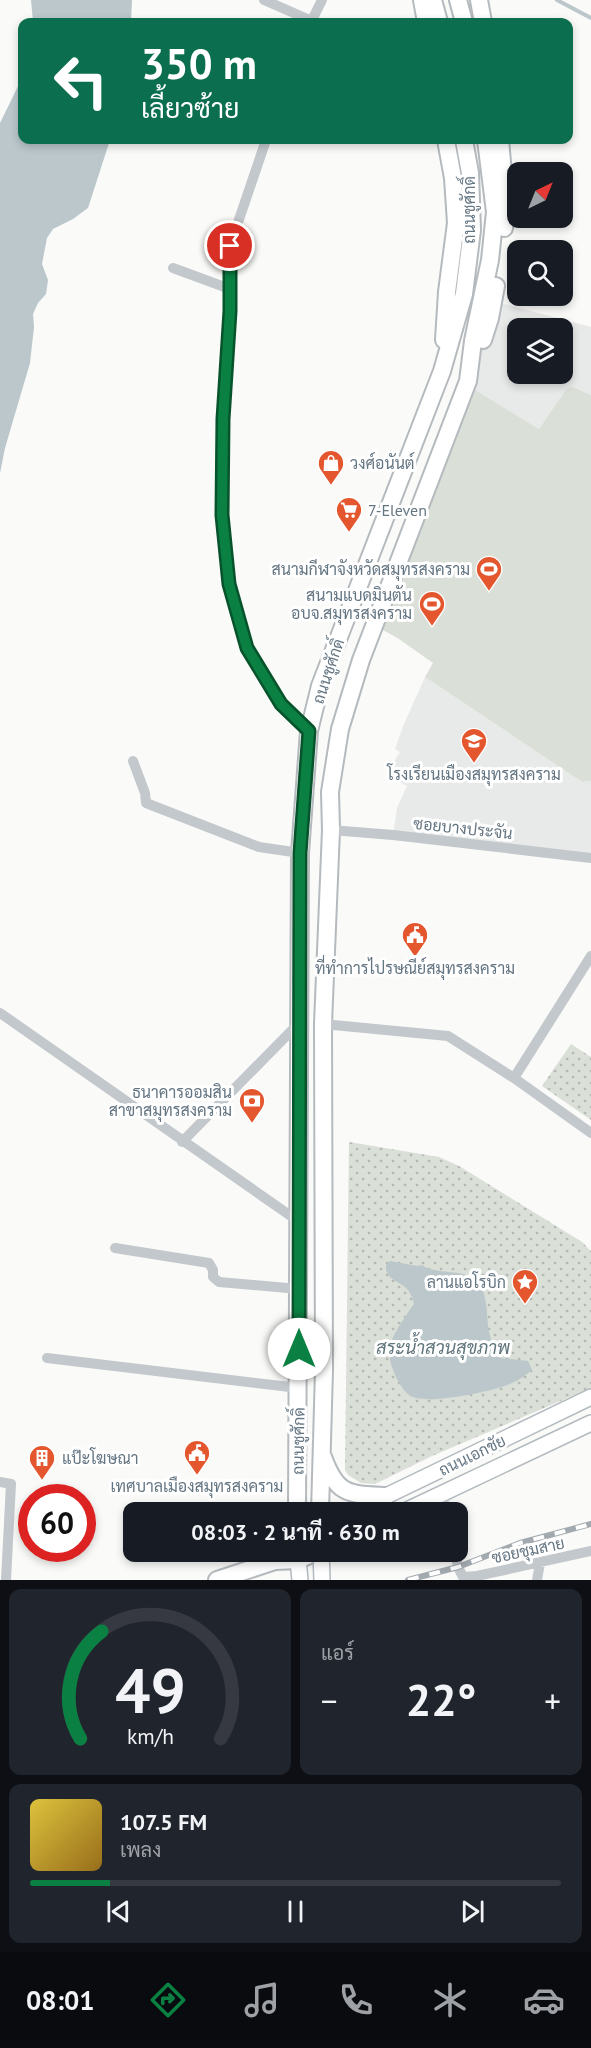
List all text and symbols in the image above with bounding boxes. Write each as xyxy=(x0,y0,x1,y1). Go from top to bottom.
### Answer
text: 350 m xyxy=(141,36,257,91)
icon: left xyxy=(42,42,120,120)
text: เลี้ยวซ้าย xyxy=(141,91,239,125)
north arrow xyxy=(507,162,573,228)
map controls xyxy=(507,162,573,384)
street label: ถนนชูศักดิ์ xyxy=(455,176,481,244)
pin xyxy=(204,220,255,271)
icon: arrive xyxy=(213,229,246,262)
button: search xyxy=(507,240,573,306)
button: layers xyxy=(507,318,573,384)
shop icon: วงศ์อนันต์ xyxy=(316,448,346,486)
place label: วงศ์อนันต์ xyxy=(350,451,415,473)
supermarket icon: 7-Eleven xyxy=(334,495,364,533)
place label: 7-Eleven xyxy=(368,500,427,520)
sports icon: สนามกีฬาจังหวัดสมุทรสงคราม xyxy=(474,554,504,592)
place label: สนามกีฬาจังหวัดสมุทรสงคราม xyxy=(272,558,470,581)
place label: สนามแบดมินตัน อบจ.สมุทรสงคราม xyxy=(291,585,412,625)
sports icon: สนามแบดมินตัน อบจ.สมุทรสงคราม xyxy=(417,589,447,627)
street label: ถนนชูศักดิ์ xyxy=(303,634,350,707)
school or university icon: โรงเรียนเมืองสมุทรสงคราม xyxy=(459,726,489,764)
place label: โรงเรียนเมืองสมุทรสงคราม xyxy=(386,763,561,786)
street label: ซอยบางประจัน xyxy=(412,813,514,843)
public building icon: ที่ทำการไปรษณีย์สมุทรสงคราม xyxy=(400,920,430,958)
place label: ที่ทำการไปรษณีย์สมุทรสงคราม xyxy=(315,954,515,980)
place label: ธนาคารออมสิน สาขาสมุทรสงคราม xyxy=(109,1082,232,1122)
bank icon: ธนาคารออมสิน สาขาสมุทรสงคราม xyxy=(237,1086,267,1124)
place icon: ลานแอโรบิก xyxy=(510,1267,540,1305)
place label: ลานแอโรบิก xyxy=(427,1271,506,1292)
position arrow xyxy=(267,1317,331,1381)
water label: สระน้ำสวนสุขภาพ xyxy=(376,1332,510,1360)
street label: ถนนชูศักดิ์ xyxy=(283,1407,311,1475)
street label: ถนนเอกชัย xyxy=(435,1430,509,1480)
public building icon: เทศบาลเมืองสมุทรสงคราม xyxy=(182,1438,212,1476)
building icon: แป๊ะโฆษณา xyxy=(27,1443,57,1481)
place label: แป๊ะโฆษณา xyxy=(62,1447,138,1468)
place label: เทศบาลเมืองสมุทรสงคราม xyxy=(111,1476,283,1498)
speed limit sign: 60 xyxy=(18,1484,96,1562)
text: 08:03 · 2 นาที · 630 m xyxy=(191,1518,400,1546)
street label: ซอยชุมสาย xyxy=(490,1533,567,1569)
text: แอร์ xyxy=(321,1640,354,1666)
text: 49 xyxy=(115,1649,185,1730)
text: 22° xyxy=(406,1670,476,1728)
text: − xyxy=(321,1679,338,1722)
text: + xyxy=(544,1679,561,1722)
text: km/h xyxy=(126,1722,173,1750)
text: 107.5 FM xyxy=(120,1808,207,1836)
text: เพลง xyxy=(120,1837,161,1863)
icon: previous xyxy=(102,1895,135,1928)
icon: pause xyxy=(279,1895,312,1928)
icon: next xyxy=(456,1895,489,1928)
icon: directions xyxy=(147,1979,189,2021)
icon: music xyxy=(241,1979,283,2021)
icon: phone xyxy=(335,1979,377,2021)
icon: climate xyxy=(429,1979,471,2021)
icon: car xyxy=(523,1979,565,2021)
text: 08:01 xyxy=(26,1983,95,2017)

